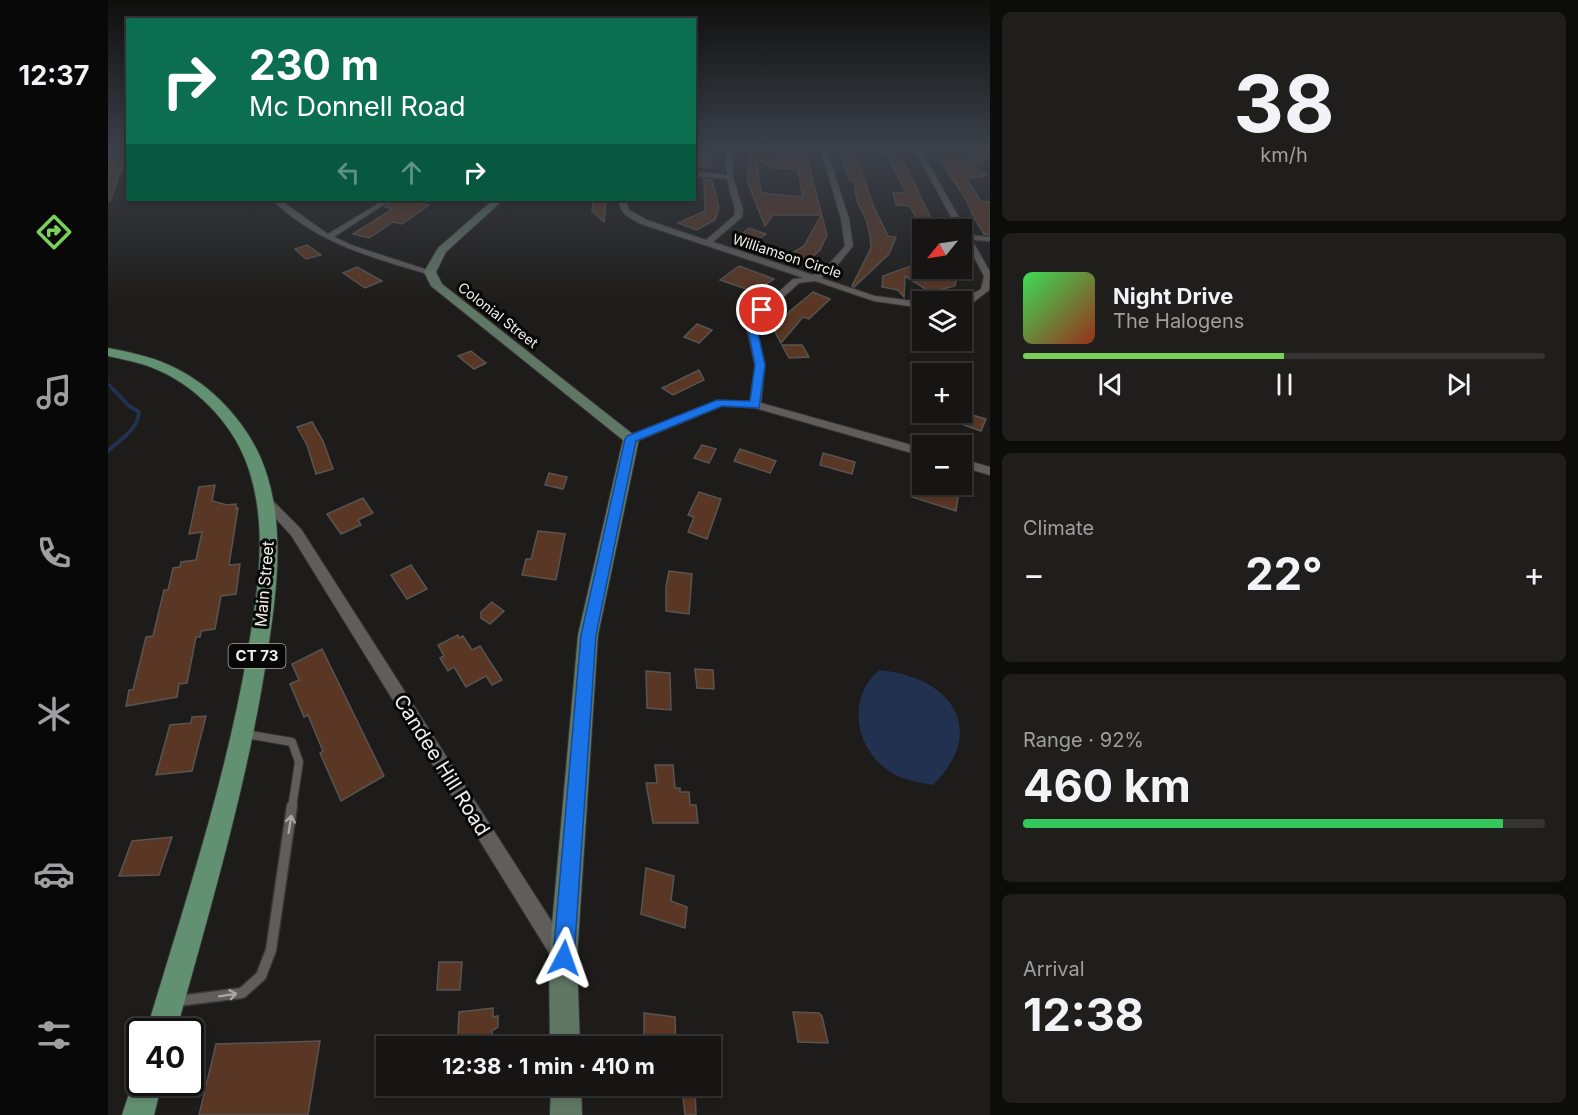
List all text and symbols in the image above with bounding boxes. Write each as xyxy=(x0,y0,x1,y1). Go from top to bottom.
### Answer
text: 230 m xyxy=(249,39,379,90)
icon: right xyxy=(150,42,228,120)
text: 38 xyxy=(1233,56,1335,151)
text: 12:37 xyxy=(19,59,89,92)
text: Mc Donnell Road xyxy=(249,90,466,123)
text: km/h xyxy=(1260,143,1308,167)
icon: left xyxy=(332,156,365,189)
icon: ahead xyxy=(395,156,428,189)
icon: right xyxy=(458,156,491,189)
icon: directions xyxy=(33,211,75,253)
north arrow xyxy=(912,219,972,279)
map controls xyxy=(912,219,972,495)
street label: Williamson Circle xyxy=(730,230,844,281)
street label: Colonial Street xyxy=(455,278,542,351)
text: Night Drive xyxy=(1113,283,1233,309)
pin xyxy=(736,284,787,335)
button: layers xyxy=(912,291,972,351)
icon: arrive xyxy=(745,293,778,326)
text: The Halogens xyxy=(1113,309,1244,333)
button: + xyxy=(912,363,972,423)
icon: previous xyxy=(1094,368,1127,401)
icon: pause xyxy=(1268,368,1301,401)
icon: next xyxy=(1442,368,1475,401)
icon: music xyxy=(33,371,75,413)
button: − xyxy=(912,435,972,495)
text: Climate xyxy=(1023,516,1094,540)
icon: phone xyxy=(33,532,75,574)
street label: Main Street xyxy=(250,540,278,628)
text: 22° xyxy=(1245,546,1323,601)
text: − xyxy=(1023,554,1045,594)
text: + xyxy=(1523,554,1545,594)
road number: CT 73 xyxy=(228,644,286,668)
street label: Candee Hill Road xyxy=(389,690,495,840)
icon: climate xyxy=(33,693,75,735)
text: Range · 92% xyxy=(1023,728,1144,752)
text: 460 km xyxy=(1023,758,1191,813)
one-way arrow xyxy=(284,815,295,834)
icon: car xyxy=(33,853,75,895)
position arrow xyxy=(532,926,596,990)
text: Arrival xyxy=(1023,957,1085,981)
text: 12:38 xyxy=(1023,987,1144,1042)
one-way arrow xyxy=(217,989,237,1000)
icon: filters xyxy=(33,1014,75,1056)
speed limit sign: 40 xyxy=(126,1018,204,1096)
text: 12:38 · 1 min · 410 m xyxy=(442,1053,655,1079)

